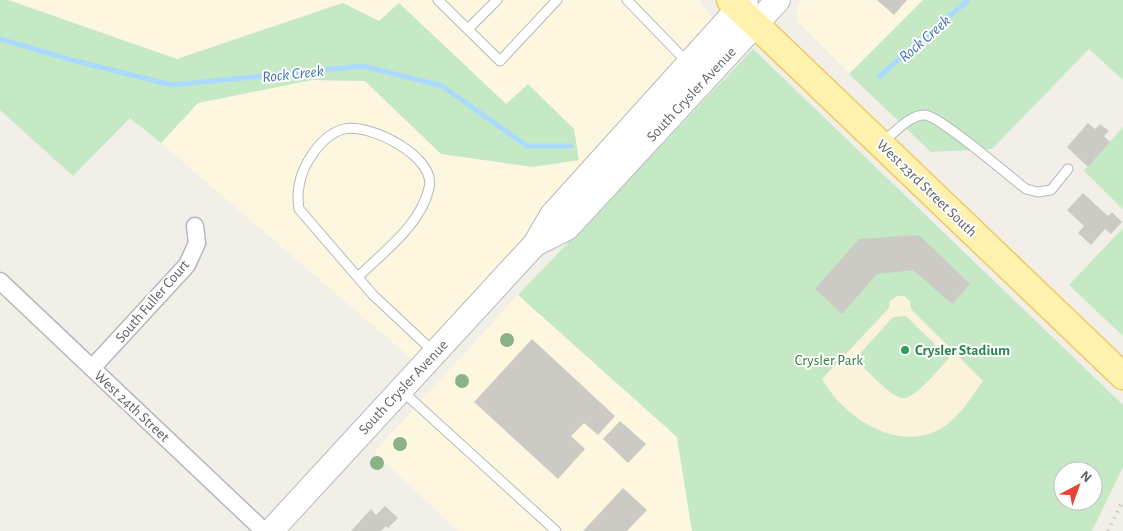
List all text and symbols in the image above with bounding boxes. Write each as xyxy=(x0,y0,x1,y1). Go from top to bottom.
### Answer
water label: Rock Creek xyxy=(896,12,953,65)
street label: South Crysler Avenue xyxy=(644,44,739,144)
water label: Rock Creek xyxy=(261,63,325,85)
street label: West 23rd Street South xyxy=(874,137,980,240)
street label: South Fuller Court xyxy=(113,257,192,345)
street label: South Crysler Avenue xyxy=(356,337,451,437)
place label: Crysler Stadium xyxy=(915,343,1010,358)
marker: Crysler Stadium xyxy=(899,344,911,356)
park label: Crysler Park xyxy=(795,353,863,368)
street label: West 24th Street xyxy=(91,368,172,445)
north arrow xyxy=(1053,461,1103,511)
text: N xyxy=(1078,468,1094,485)

